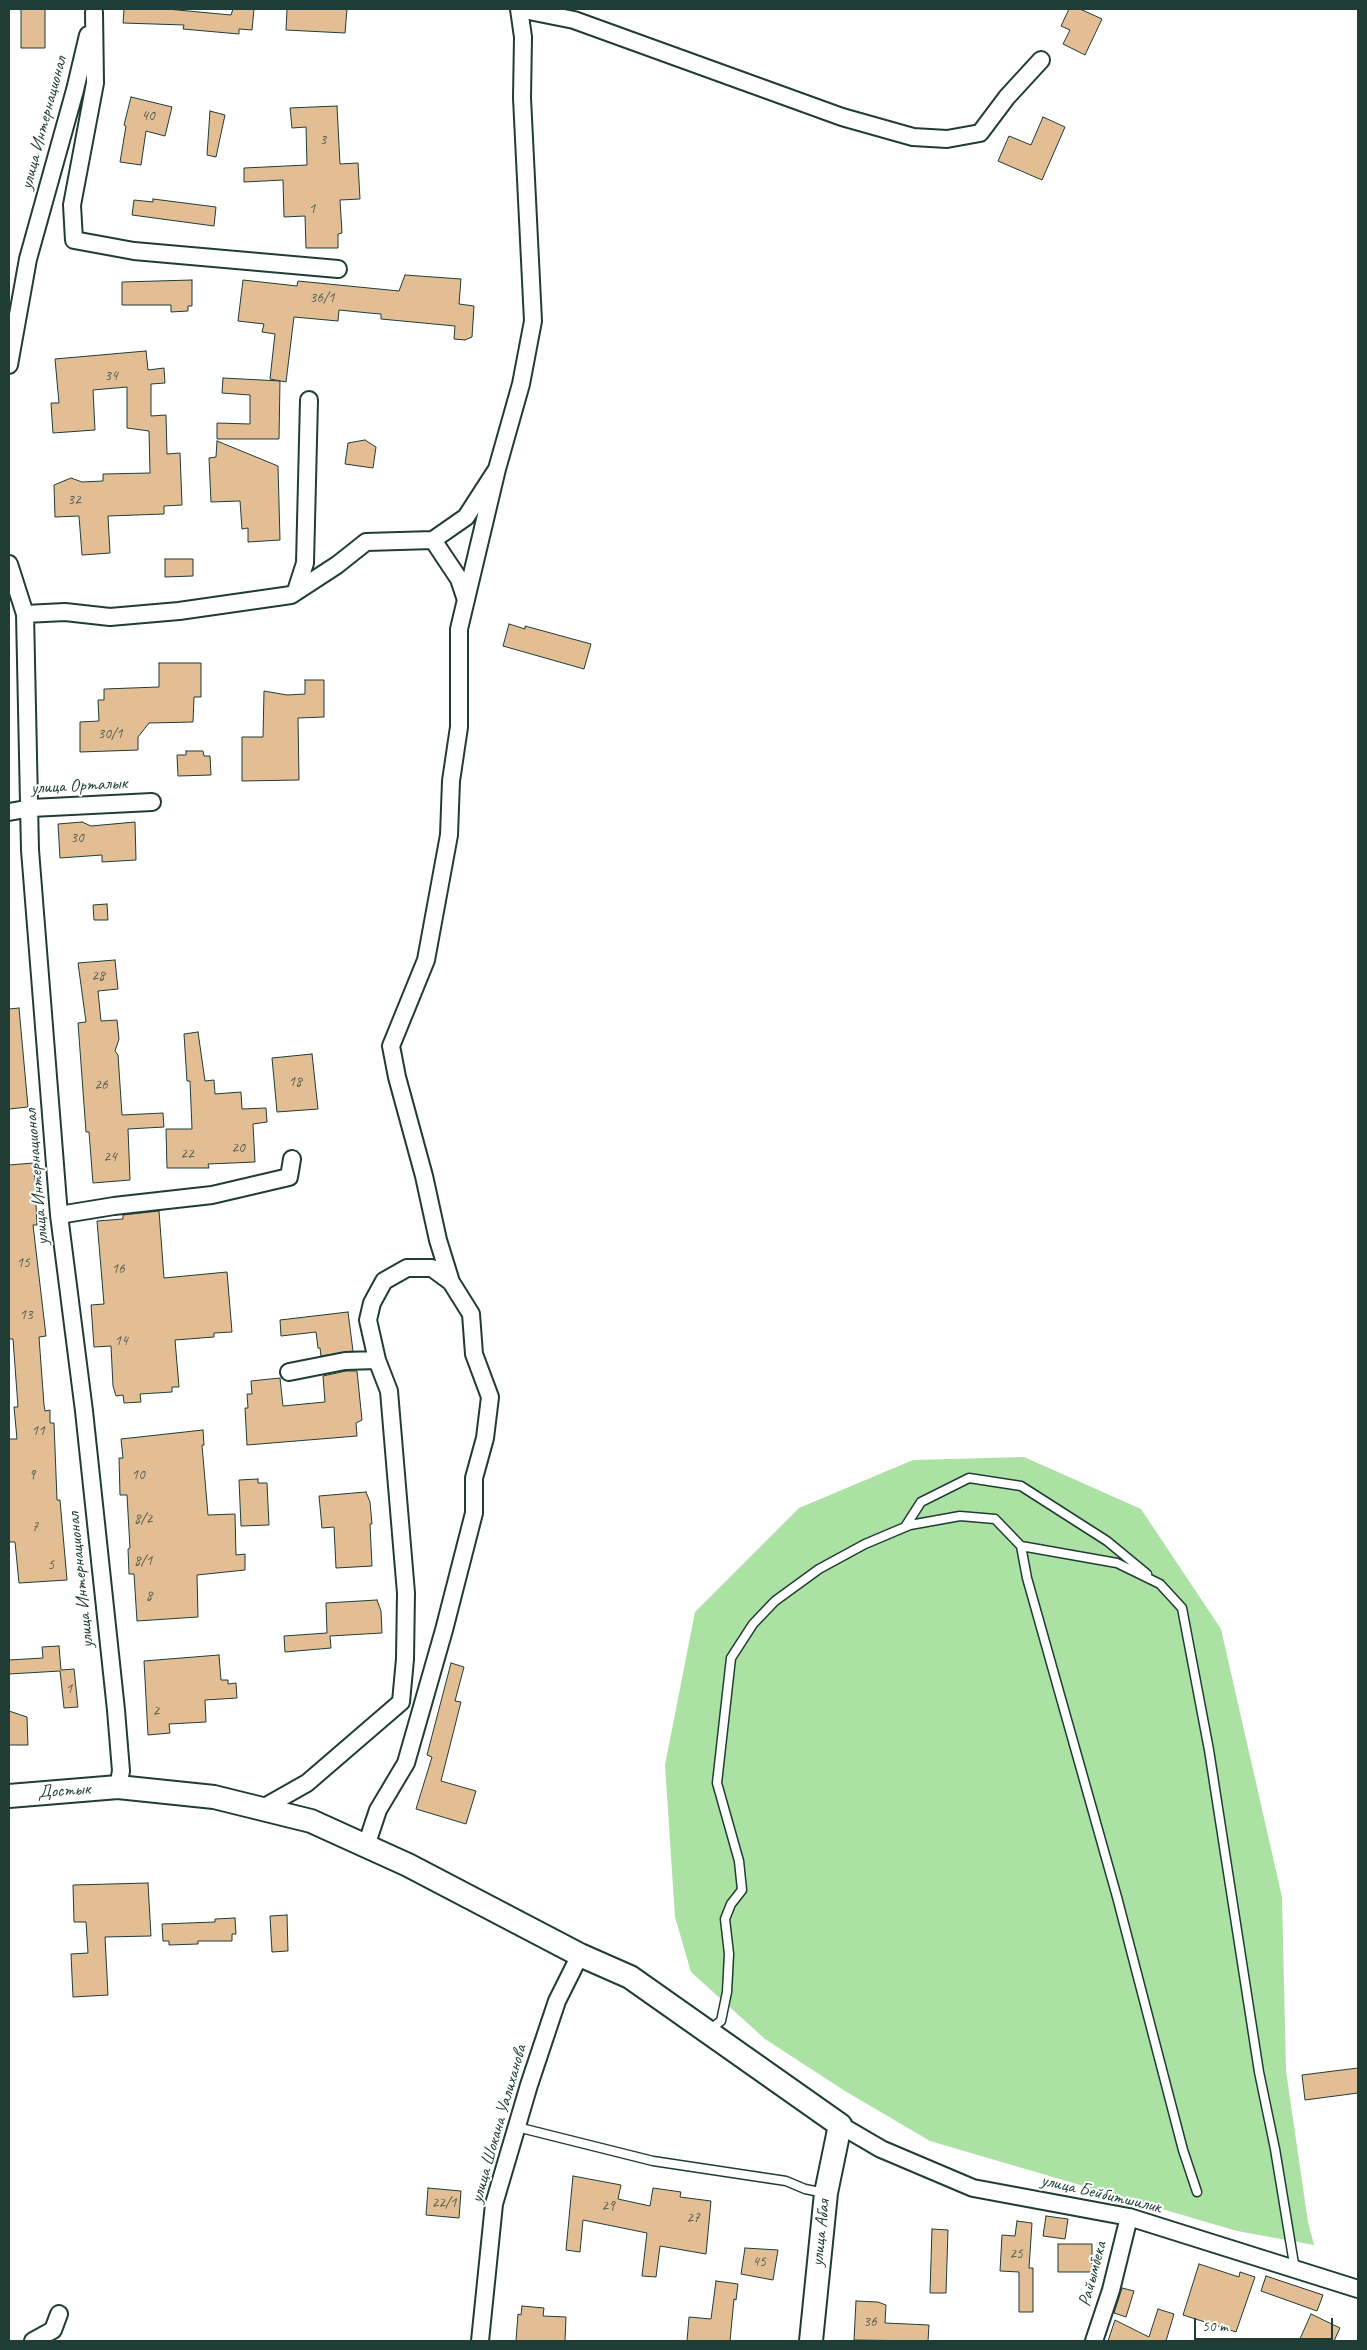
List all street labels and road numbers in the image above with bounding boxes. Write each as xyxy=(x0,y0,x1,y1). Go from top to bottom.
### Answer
street label: улица Интернационал xyxy=(16,54,72,192)
street label: улица Орталык xyxy=(30,773,128,799)
street label: улица Интернационал xyxy=(20,1108,54,1246)
street label: улица Интернационал xyxy=(63,1511,99,1649)
street label: Достык xyxy=(37,1778,91,1804)
street label: улица Шокана Уалиханова xyxy=(466,2043,532,2205)
street label: улица Бейбитшилик xyxy=(1039,2170,1163,2218)
street label: улица Абая xyxy=(807,2199,835,2267)
street label: Райымбека xyxy=(1074,2239,1112,2309)

